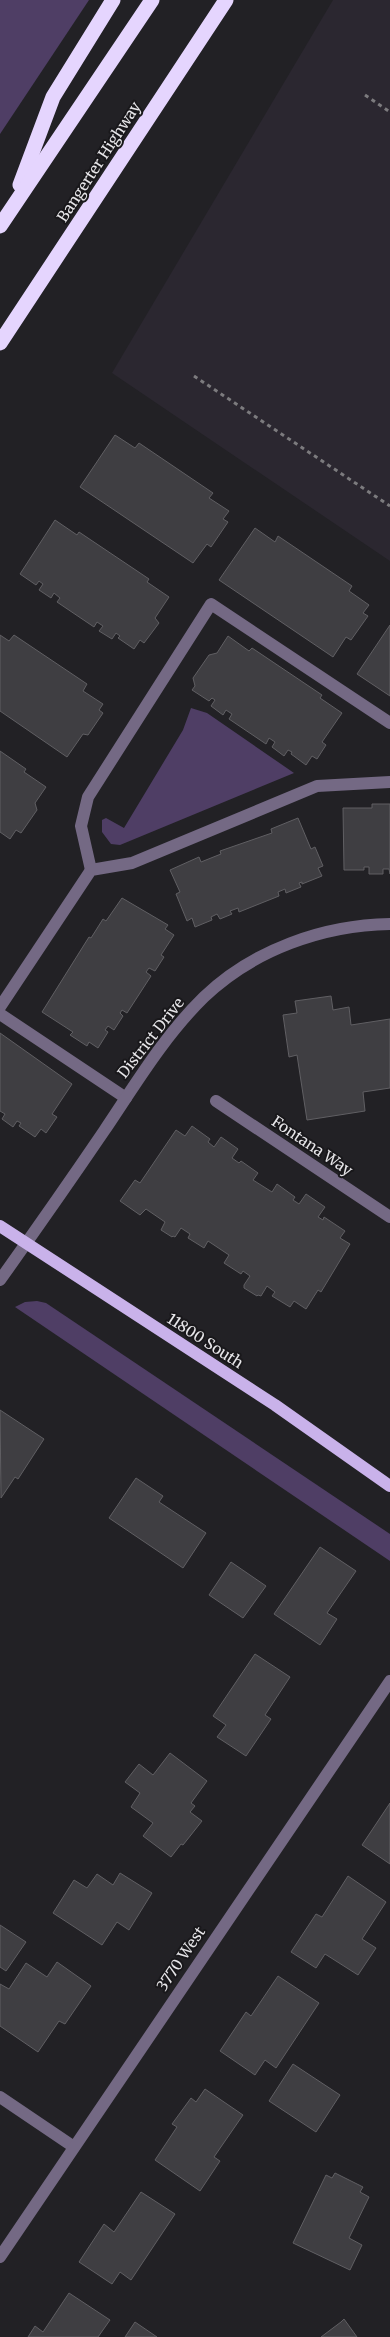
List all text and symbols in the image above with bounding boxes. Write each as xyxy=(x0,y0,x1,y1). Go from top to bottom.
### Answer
street label: Bangerter Highway xyxy=(53,98,145,226)
street label: District Drive xyxy=(113,994,188,1082)
street label: Fontana Way xyxy=(268,1112,357,1180)
street label: 11800 South xyxy=(163,1309,247,1372)
street label: 3770 West xyxy=(152,1923,209,1994)

